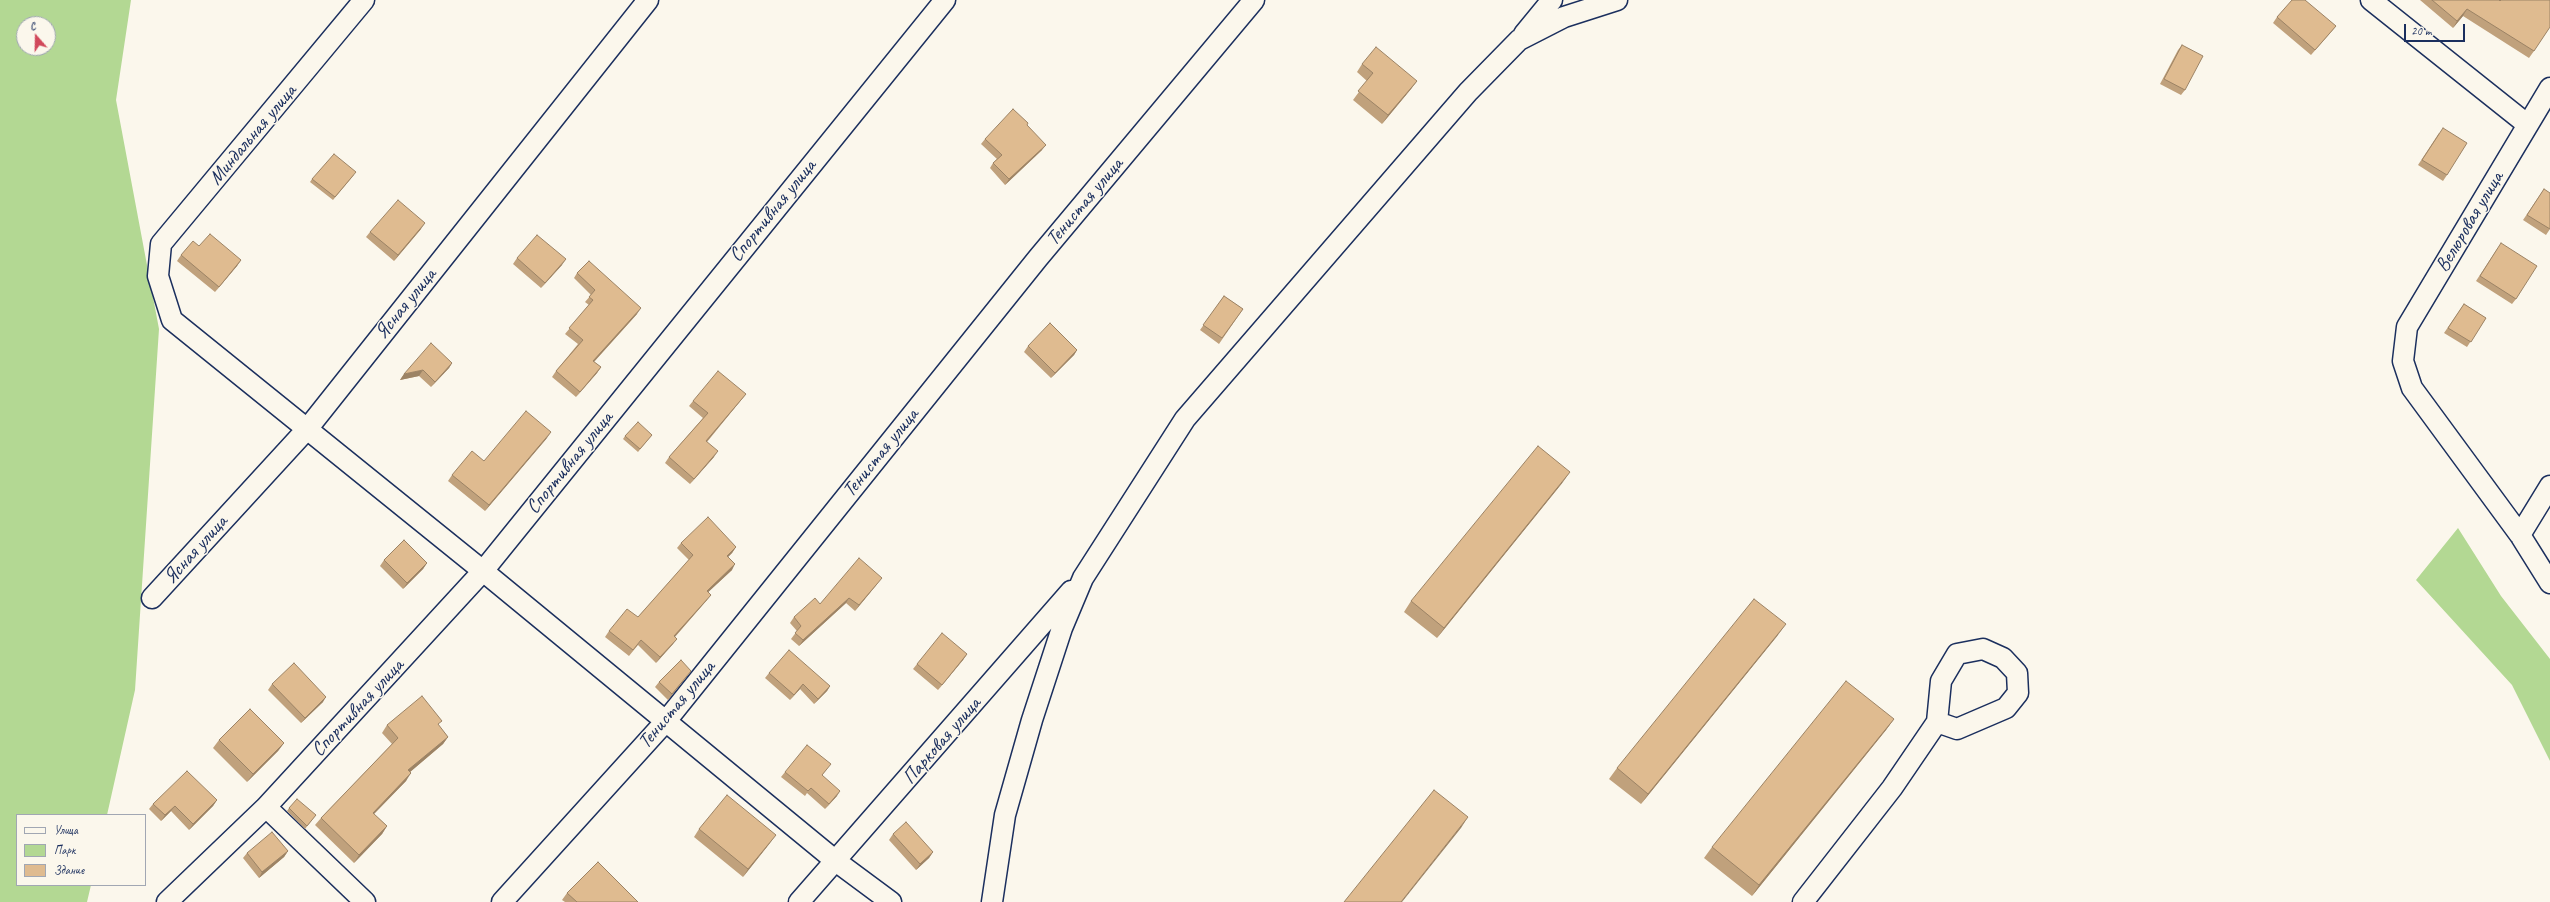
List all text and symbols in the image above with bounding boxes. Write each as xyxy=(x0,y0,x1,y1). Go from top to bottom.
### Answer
north arrow xyxy=(16,16,56,56)
scale bar xyxy=(2406,16,2467,42)
text: С xyxy=(27,18,37,33)
text: 20 m xyxy=(2411,23,2431,39)
street label: Миндальная улица xyxy=(204,80,302,190)
street label: Тенистая улица xyxy=(1041,153,1129,251)
street label: Спортивная улица xyxy=(724,155,822,267)
street label: Велюровая улица xyxy=(2431,168,2509,276)
street label: Ясная улица xyxy=(370,264,442,344)
street label: Тенистая улица xyxy=(838,404,924,502)
street label: Спортивная улица xyxy=(521,407,619,519)
street label: Ясная улица xyxy=(159,511,233,589)
street label: Спортивная улица xyxy=(307,654,409,762)
street label: Тенистая улица xyxy=(633,656,721,754)
street label: Парковая улица xyxy=(898,693,986,789)
legend xyxy=(16,814,146,886)
text: Улица xyxy=(54,822,78,838)
text: Парк xyxy=(54,842,75,858)
text: Здание xyxy=(54,862,84,878)

